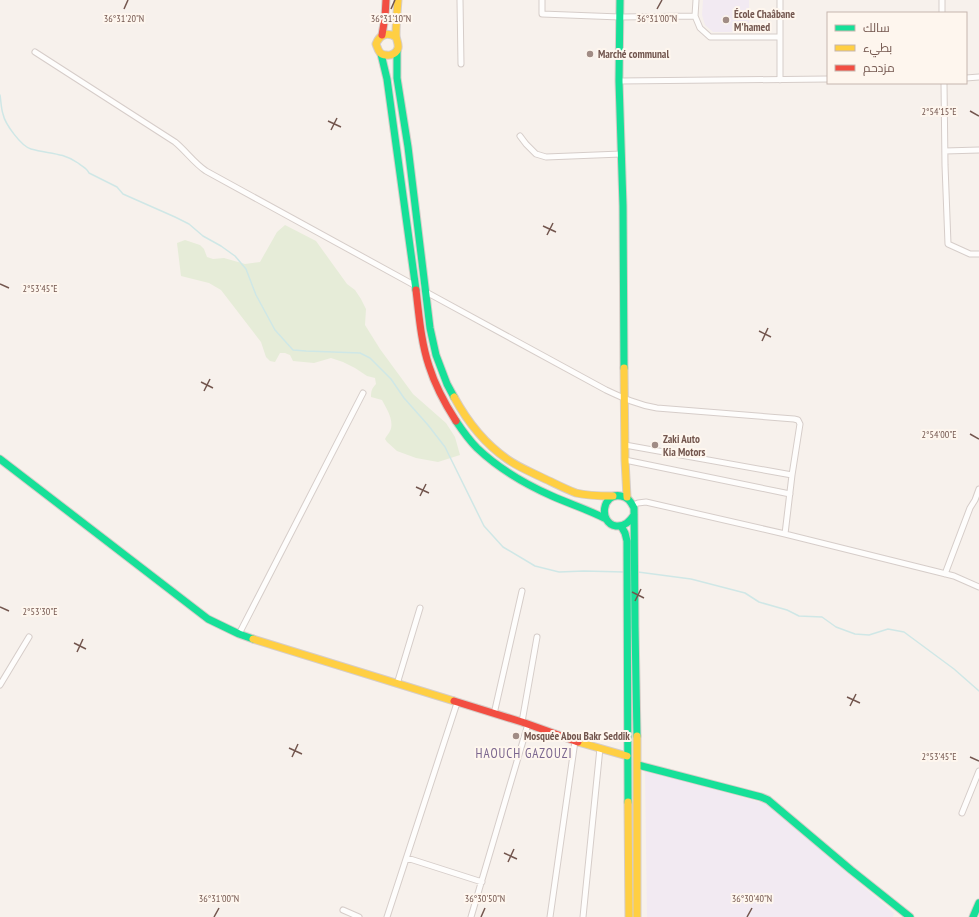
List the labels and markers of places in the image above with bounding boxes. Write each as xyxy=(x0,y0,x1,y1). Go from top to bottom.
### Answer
place label: École Chaâbane M'hamed xyxy=(734,7,795,34)
marker: École Chaâbane M'hamed xyxy=(721,15,731,25)
place label: Marché communal xyxy=(598,47,669,61)
marker: Marché communal xyxy=(585,49,595,59)
place label: Zaki Auto Kia Motors xyxy=(663,432,705,459)
marker: Zaki Auto Kia Motors xyxy=(650,440,660,450)
place label: Mosquée Abou Bakr Seddik xyxy=(524,729,630,743)
marker: Mosquée Abou Bakr Seddik xyxy=(511,731,521,741)

